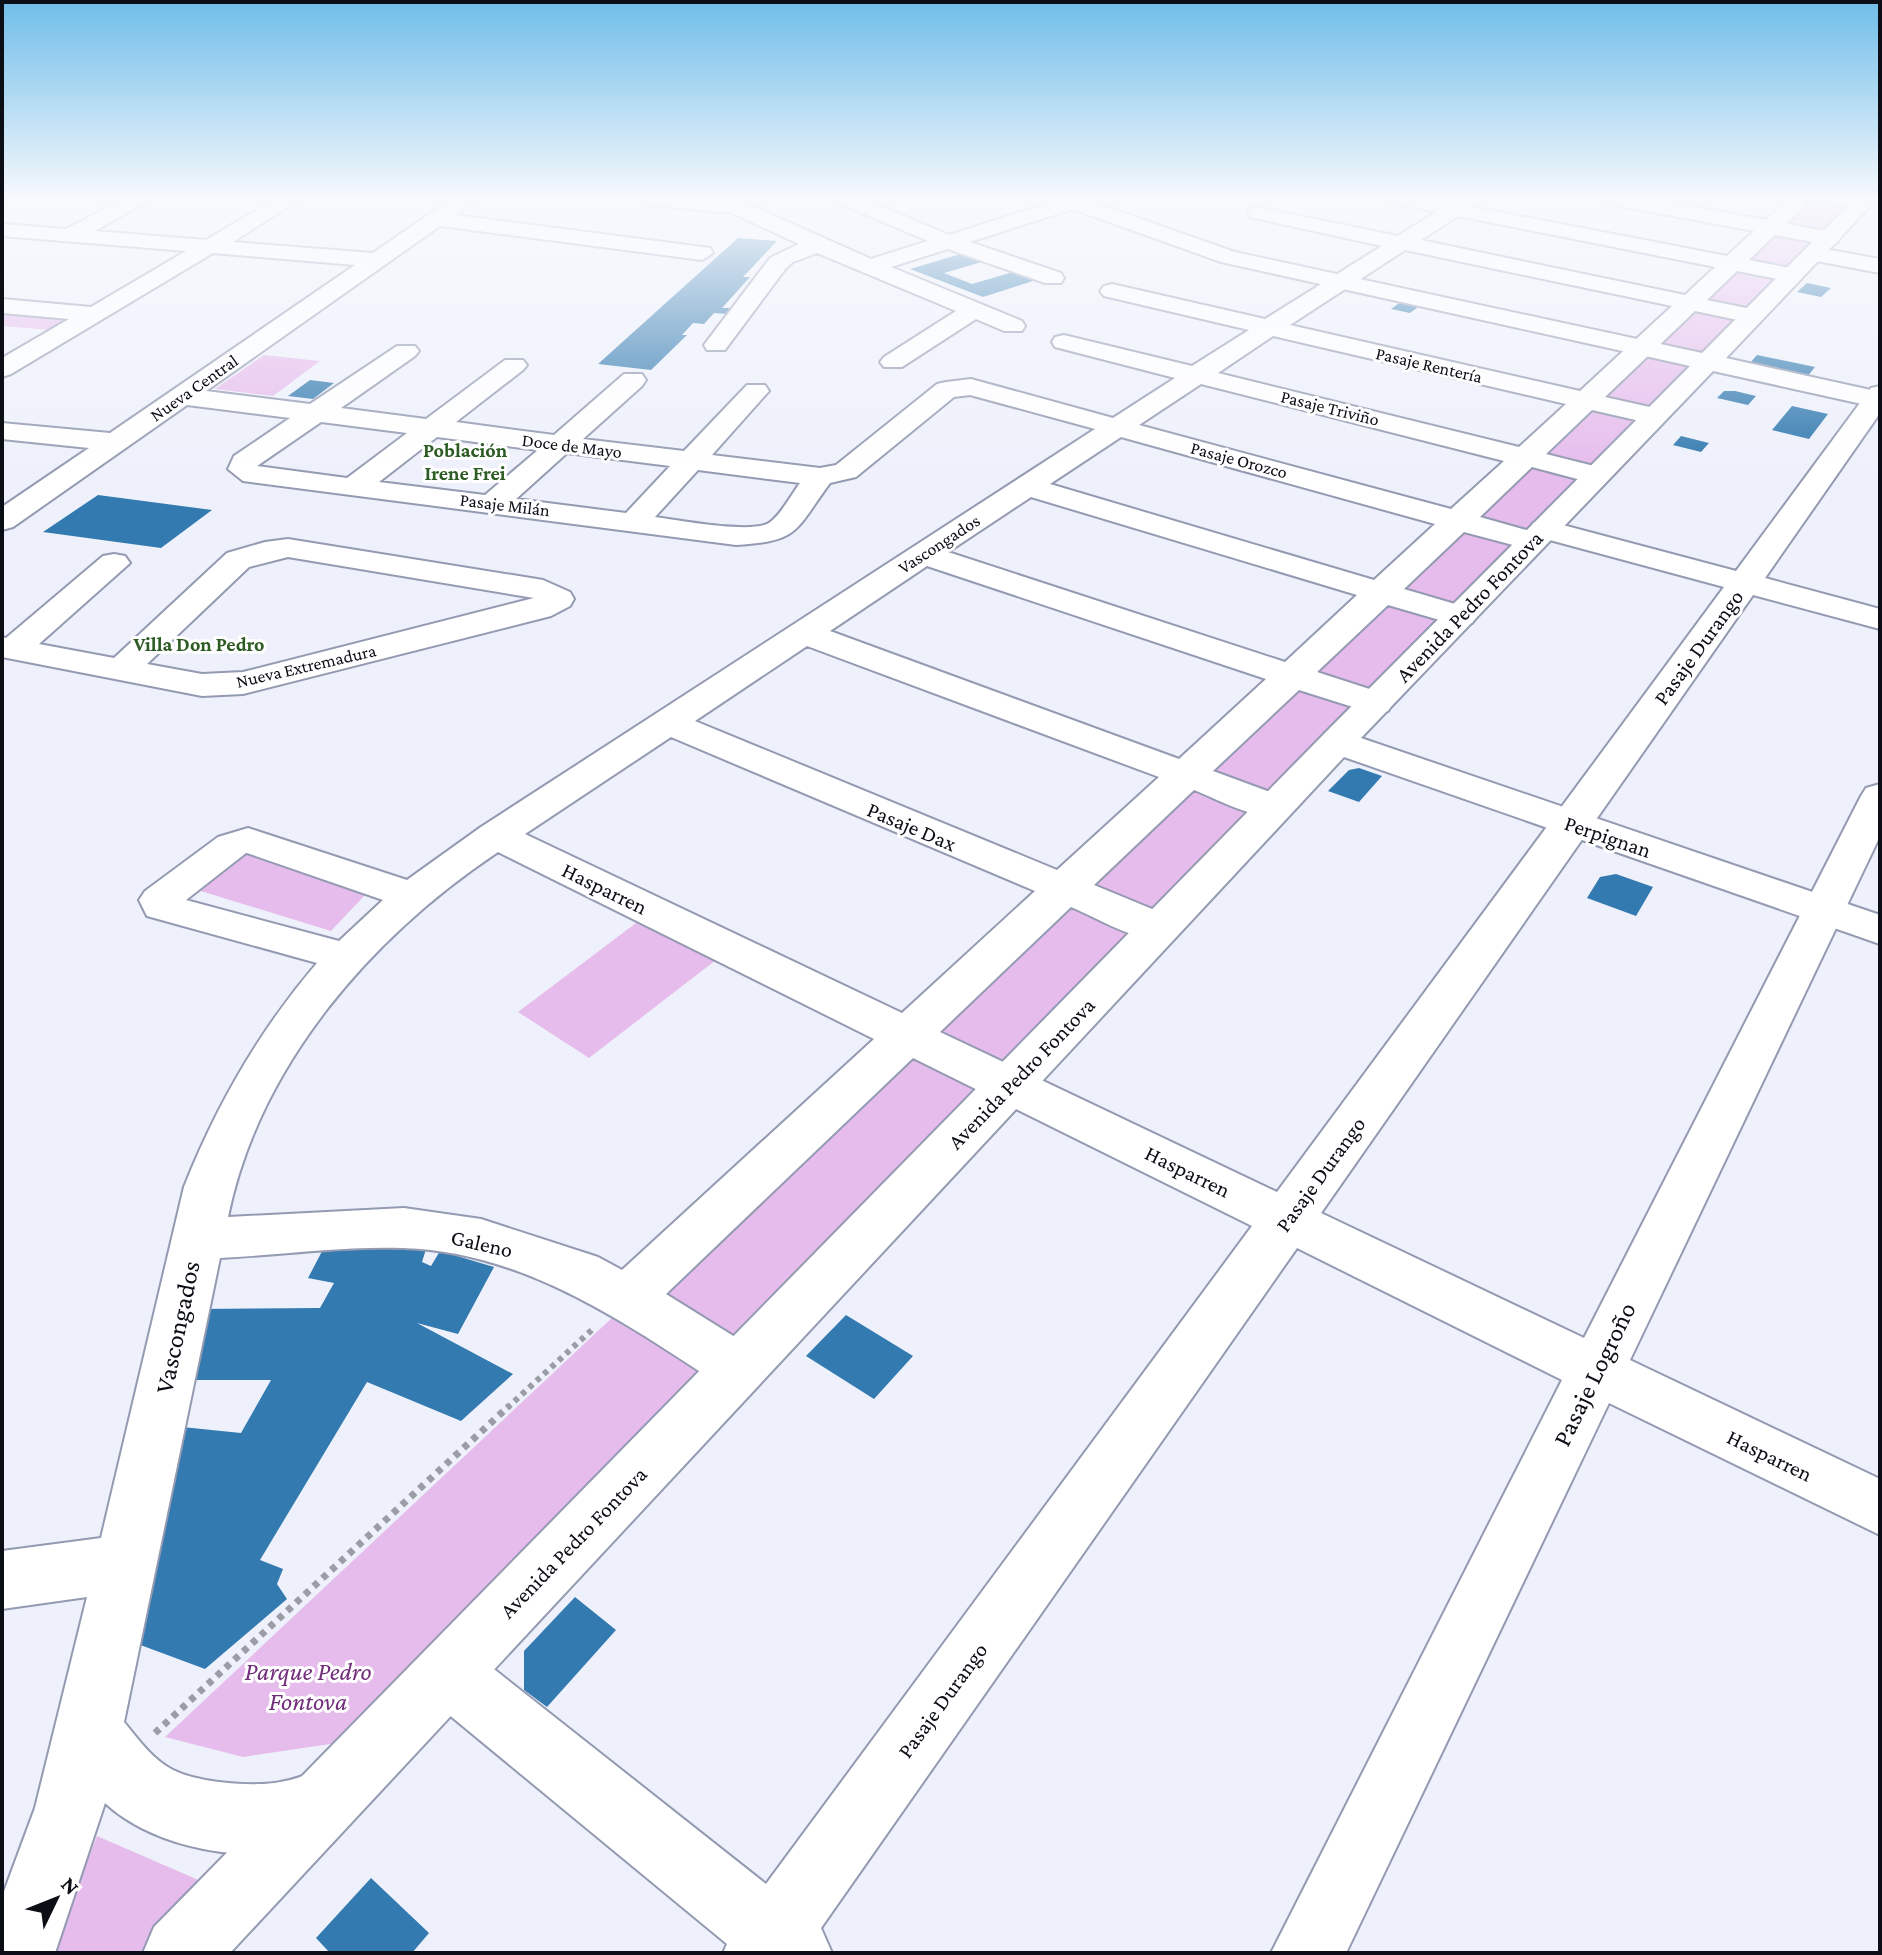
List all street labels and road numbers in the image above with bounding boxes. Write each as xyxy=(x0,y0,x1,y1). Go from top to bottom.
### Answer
street label: Pasaje Rentería xyxy=(1374,343,1484,388)
street label: Nueva Central xyxy=(146,350,242,426)
street label: Pasaje Triviño xyxy=(1278,386,1381,431)
street label: Doce de Mayo xyxy=(521,430,623,462)
street label: Pasaje Orozco xyxy=(1188,438,1290,483)
street label: Pasaje Milán xyxy=(459,490,551,521)
street label: Vascongados xyxy=(894,510,984,578)
street label: Avenida Pedro Fontova xyxy=(1391,526,1548,687)
street label: Pasaje Durango xyxy=(1648,585,1749,710)
street label: Nueva Extremadura xyxy=(234,640,378,692)
street label: Pasaje Dax xyxy=(864,797,960,856)
street label: Perpignan xyxy=(1561,810,1655,863)
street label: Hasparren xyxy=(558,857,652,920)
street label: Avenida Pedro Fontova xyxy=(943,993,1100,1154)
street label: Pasaje Durango xyxy=(1270,1112,1371,1237)
street label: Hasparren xyxy=(1141,1140,1235,1203)
street label: Galeno xyxy=(449,1224,515,1263)
street label: Vascongados xyxy=(149,1258,206,1396)
street label: Pasaje Logroño xyxy=(1547,1298,1642,1451)
street label: Hasparren xyxy=(1723,1424,1817,1487)
street label: Avenida Pedro Fontova xyxy=(495,1462,652,1623)
street label: Pasaje Durango xyxy=(892,1638,993,1763)

